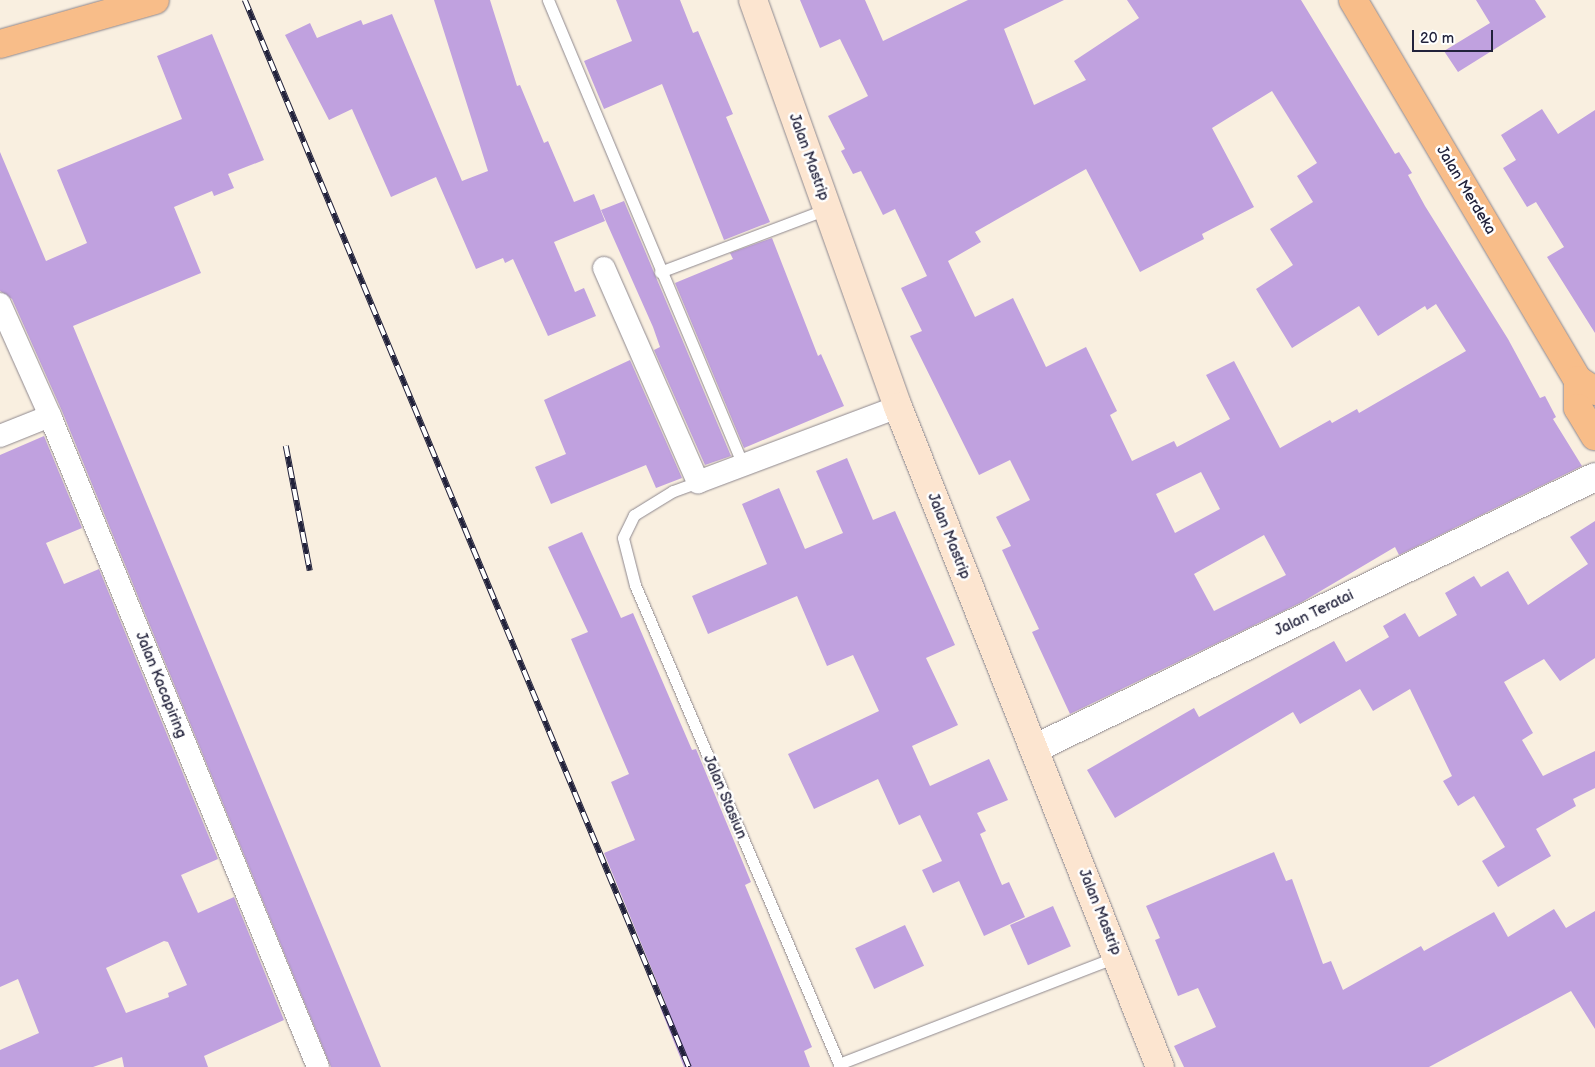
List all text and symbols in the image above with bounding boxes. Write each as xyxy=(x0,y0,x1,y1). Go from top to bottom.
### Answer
scale bar xyxy=(1415,20,1496,52)
text: 20 m xyxy=(1420,29,1454,48)
street label: Jalan Mastrip xyxy=(785,111,833,203)
street label: Jalan Merdeka xyxy=(1432,142,1500,238)
street label: Jalan Mastrip xyxy=(924,490,974,582)
street label: Jalan Teratai xyxy=(1271,586,1357,640)
street label: Jalan Kacapiring xyxy=(131,629,191,741)
street label: Jalan Stasiun xyxy=(699,752,751,842)
street label: Jalan Mastrip xyxy=(1075,866,1125,958)

